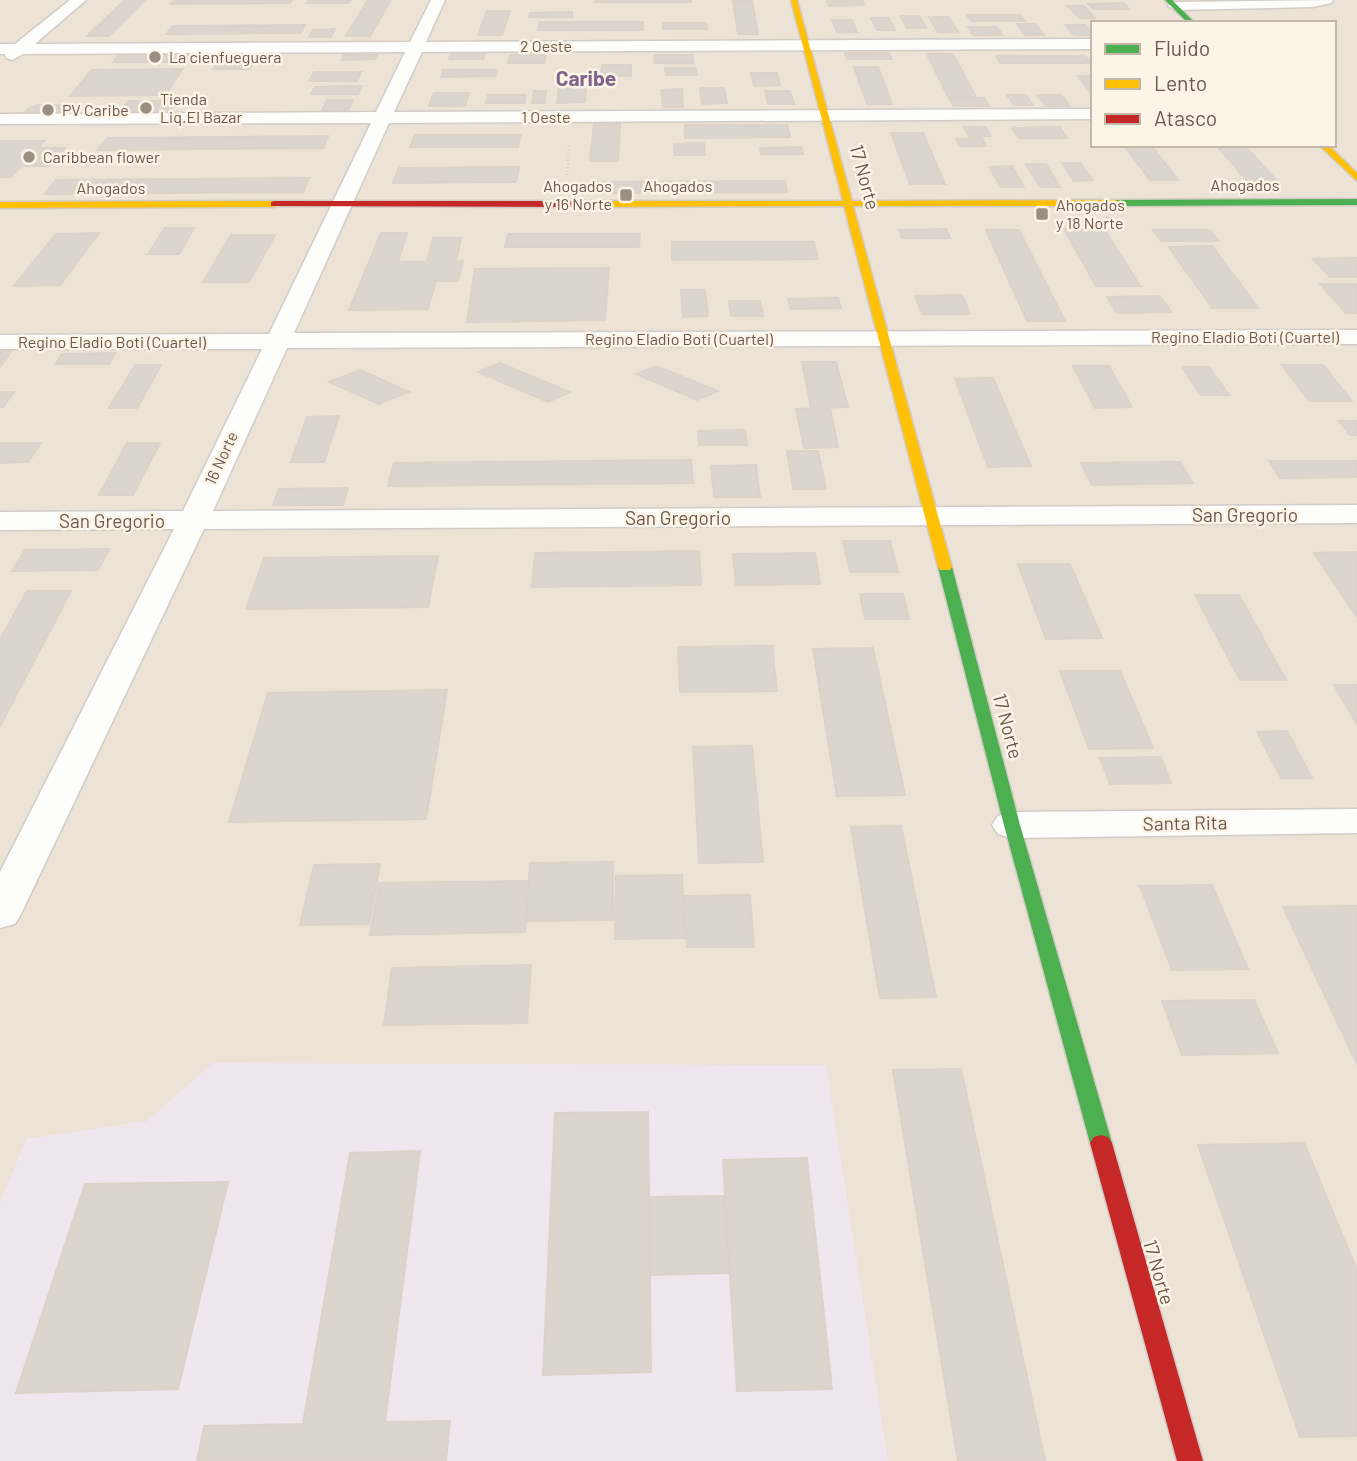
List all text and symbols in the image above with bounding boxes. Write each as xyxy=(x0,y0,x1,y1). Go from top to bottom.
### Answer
legend xyxy=(1091,21,1336,147)
text: Fluido xyxy=(1154,35,1210,60)
street label: 2 Oeste xyxy=(520,36,572,55)
place label: La cienfueguera xyxy=(169,47,281,66)
marker: La cienfueguera xyxy=(147,49,163,65)
district label: Caribe xyxy=(556,65,616,90)
text: Lento xyxy=(1154,70,1207,95)
place label: Tienda Liq.El Bazar xyxy=(160,89,242,126)
place label: PV Caribe xyxy=(62,100,129,119)
marker: Tienda Liq.El Bazar xyxy=(138,100,154,116)
marker: PV Caribe xyxy=(40,102,56,118)
text: Atasco xyxy=(1154,105,1217,130)
street label: 1 Oeste xyxy=(522,107,570,126)
street label: 17 Norte xyxy=(846,142,885,212)
place label: Caribbean flower xyxy=(43,147,160,166)
marker: Caribbean flower xyxy=(21,149,37,165)
street label: Ahogados xyxy=(1211,175,1279,194)
place label: Ahogados y 16 Norte xyxy=(543,176,612,213)
street label: Ahogados xyxy=(644,176,712,195)
street label: Ahogados xyxy=(77,178,145,197)
marker: Ahogados y 16 Norte xyxy=(618,187,634,203)
place label: Ahogados y 18 Norte xyxy=(1056,195,1125,232)
marker: Ahogados y 18 Norte xyxy=(1034,206,1050,222)
street label: Regino Eladio Boti (Cuartel) xyxy=(1151,327,1340,346)
street label: Regino Eladio Boti (Cuartel) xyxy=(585,329,774,348)
street label: Regino Eladio Boti (Cuartel) xyxy=(18,332,207,351)
street label: 16 Norte xyxy=(200,428,241,488)
street label: San Gregorio xyxy=(1192,503,1298,526)
street label: San Gregorio xyxy=(625,506,731,529)
street label: San Gregorio xyxy=(59,509,165,532)
street label: 17 Norte xyxy=(989,691,1028,761)
street label: Santa Rita xyxy=(1143,810,1227,835)
street label: 17 Norte xyxy=(1139,1237,1180,1307)

